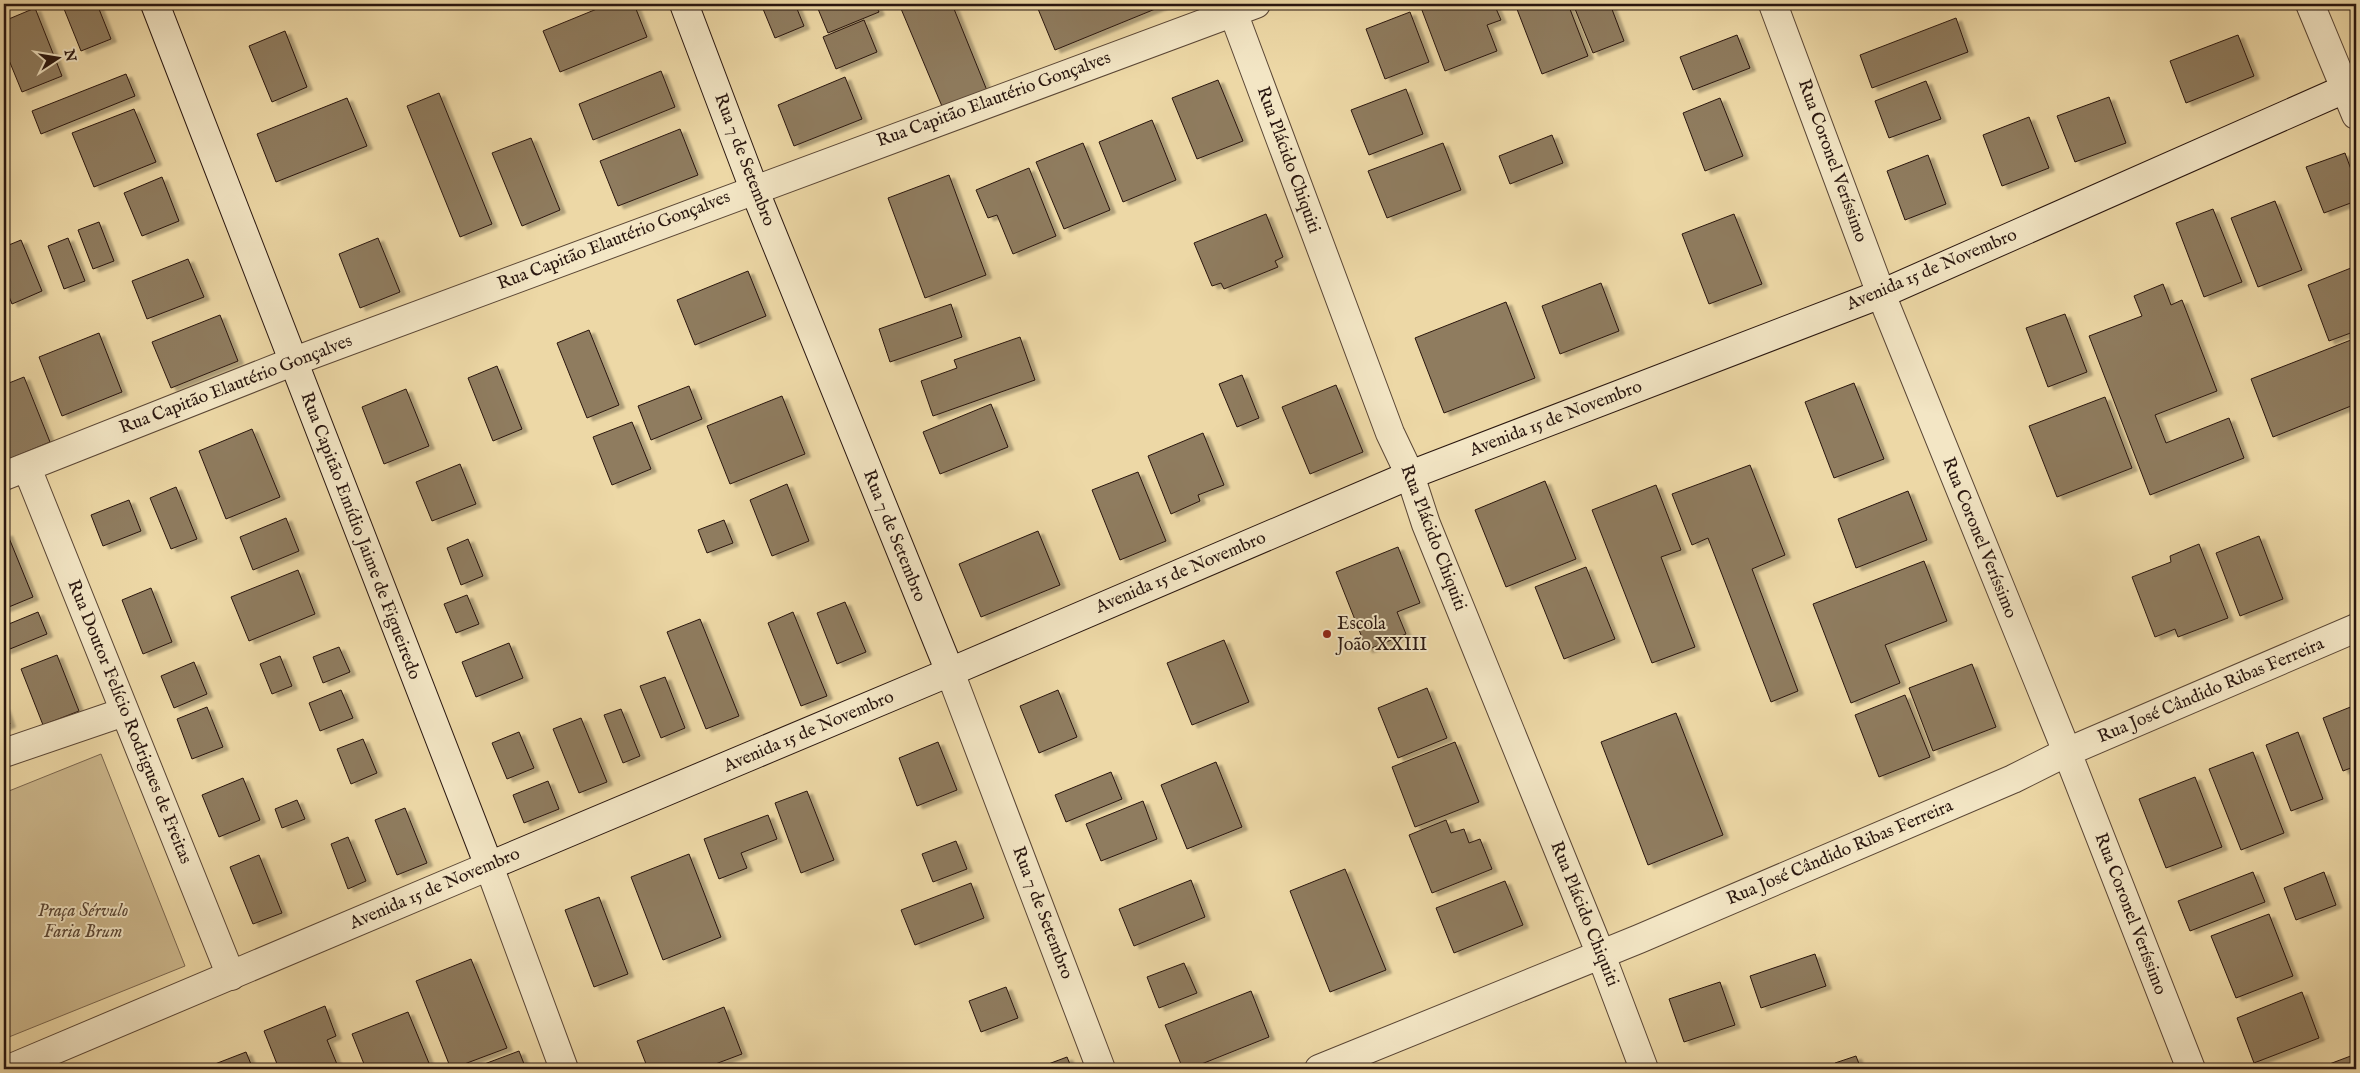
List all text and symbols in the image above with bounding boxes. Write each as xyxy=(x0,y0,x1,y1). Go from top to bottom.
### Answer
north arrow xyxy=(32,32,82,82)
text: N xyxy=(59,47,80,63)
street label: Rua Capitão Elautério Gonçalves xyxy=(874,47,1114,153)
street label: Rua Coronel Veríssimo xyxy=(1792,76,1872,246)
street label: Rua Plácido Chiquiti xyxy=(1251,83,1325,237)
street label: Rua 7 de Setembro xyxy=(708,90,780,230)
street label: Rua Capitão Elautério Gonçalves xyxy=(494,186,734,296)
street label: Avenida 15 de Novembro xyxy=(1842,224,2021,317)
street label: Rua Capitão Elautério Gonçalves xyxy=(116,330,356,440)
street label: Avenida 15 de Novembro xyxy=(1466,375,1646,463)
street label: Rua Capitão Emídio Jaime de Figueiredo xyxy=(294,389,426,683)
street label: Rua Coronel Veríssimo xyxy=(1936,454,2022,622)
street label: Rua Plácido Chiquiti xyxy=(1395,462,1472,614)
street label: Rua 7 de Setembro xyxy=(857,467,931,606)
street label: Avenida 15 de Novembro xyxy=(1091,527,1270,620)
street label: Rua Doutor Felício Rodrigues de Freitas xyxy=(61,577,197,867)
place label: Escola João XXIII xyxy=(1335,613,1428,657)
marker: Escola João XXIII xyxy=(1321,628,1333,640)
street label: Rua José Cândido Ribas Ferreira xyxy=(2094,633,2328,749)
street label: Avenida 15 de Novembro xyxy=(719,686,898,779)
street label: Rua José Cândido Ribas Ferreira xyxy=(1723,795,1957,911)
street label: Rua Coronel Veríssimo xyxy=(2089,830,2172,999)
street label: Rua Plácido Chiquiti xyxy=(1544,838,1624,990)
street label: Avenida 15 de Novembro xyxy=(345,843,524,936)
street label: Rua 7 de Setembro xyxy=(1006,843,1078,983)
park label: Praça Sérvulo Faria Brum xyxy=(38,900,128,944)

